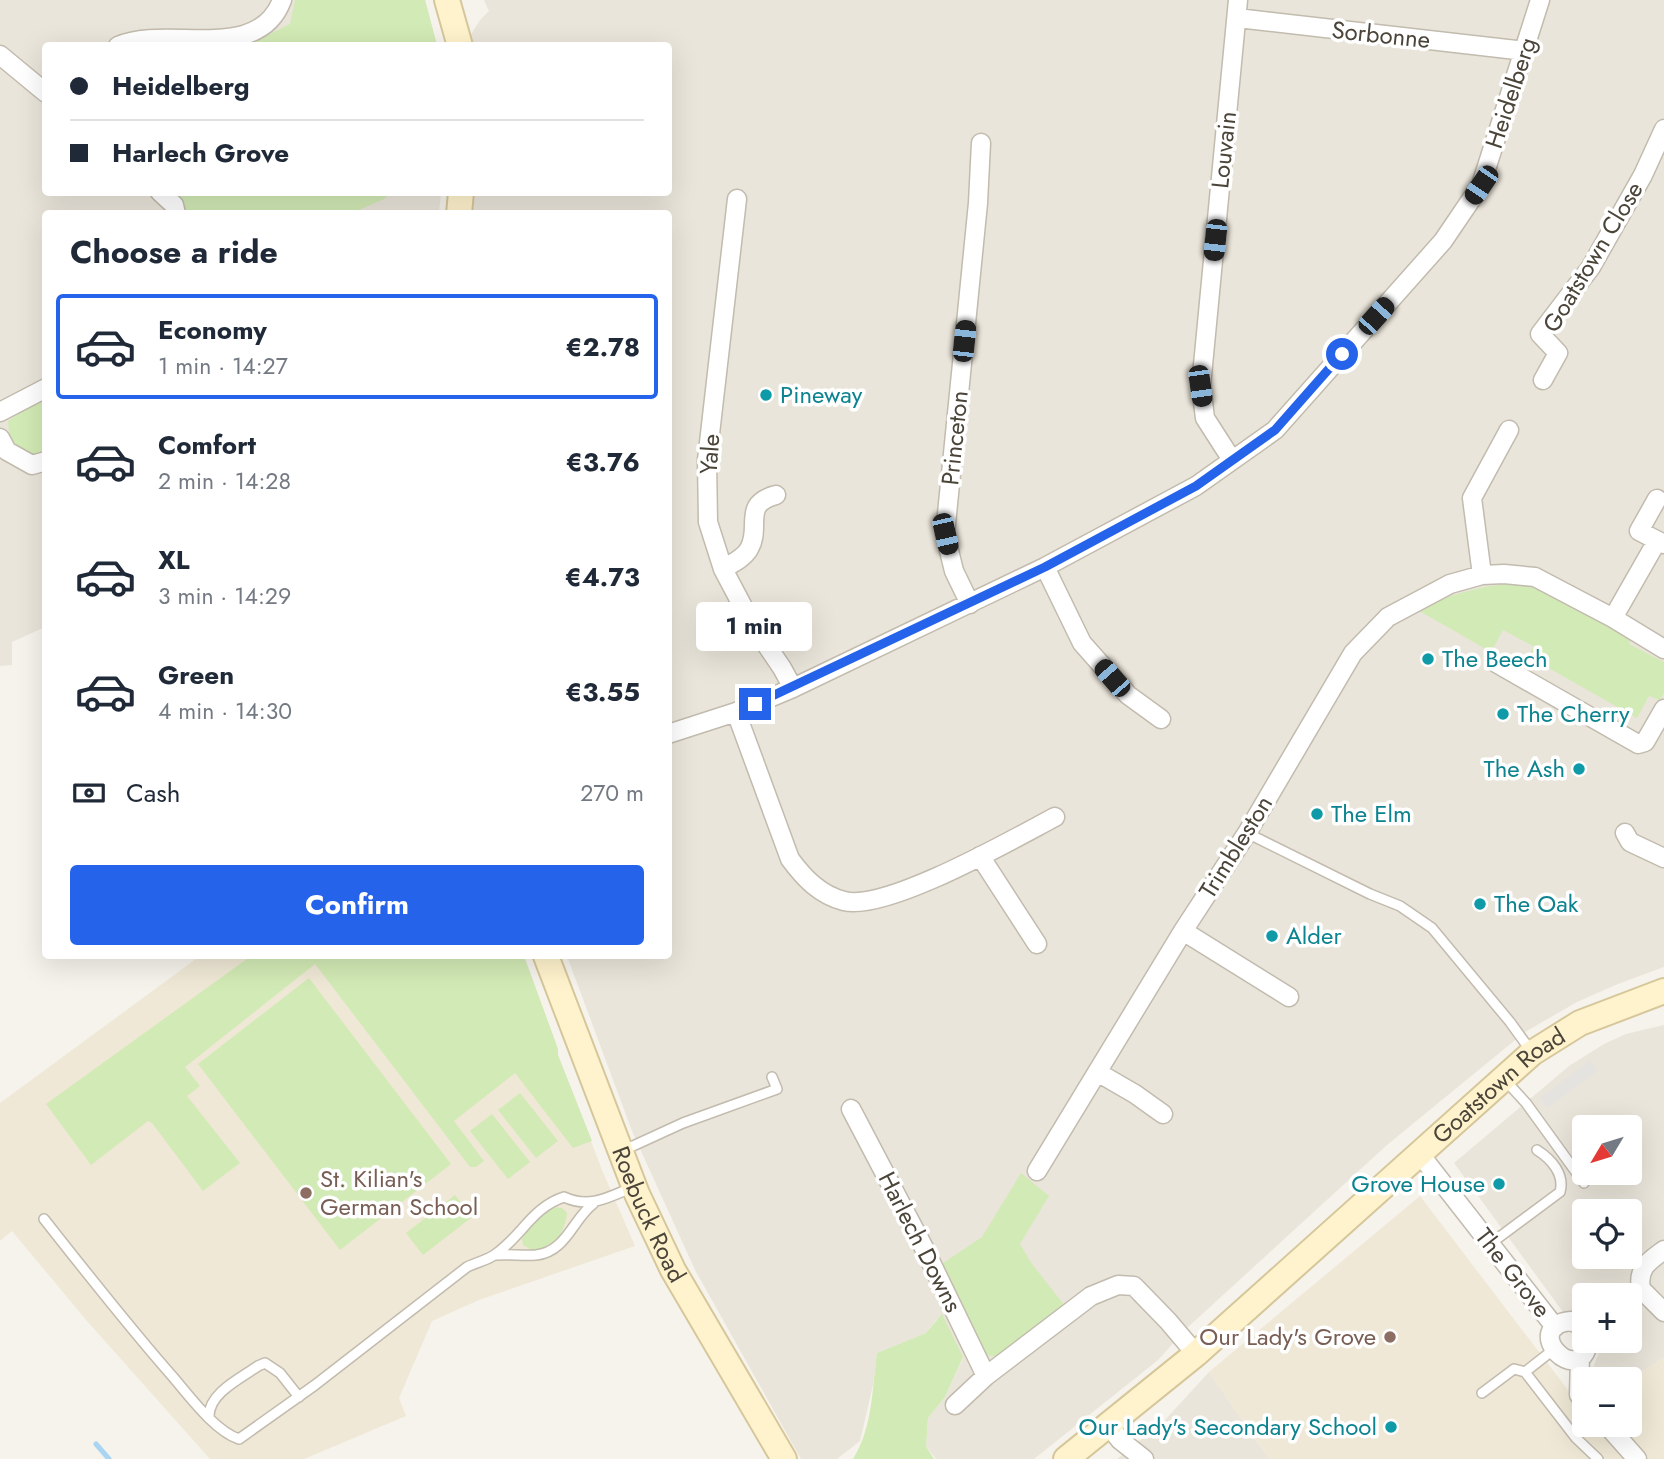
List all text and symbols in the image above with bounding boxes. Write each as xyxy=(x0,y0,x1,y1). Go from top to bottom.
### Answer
street label: Sorbonne xyxy=(1330,12,1432,57)
street label: Heidelberg xyxy=(1476,33,1545,153)
text: Heidelberg xyxy=(112,67,250,105)
street label: Louvain xyxy=(1202,110,1245,190)
text: Harlech Grove xyxy=(112,134,289,172)
car xyxy=(1461,162,1502,208)
street label: Goatstown Close xyxy=(1534,175,1651,339)
car xyxy=(1203,218,1228,262)
text: Choose a ride xyxy=(70,229,278,275)
car xyxy=(1355,293,1398,339)
text: Economy xyxy=(158,311,267,349)
icon: car xyxy=(74,315,137,378)
car xyxy=(952,319,977,363)
text: €2.78 xyxy=(566,328,640,366)
route start xyxy=(1326,338,1358,370)
text: 1 min · 14:27 xyxy=(158,349,288,383)
car xyxy=(1187,364,1214,408)
place label: Pineway xyxy=(780,377,863,412)
marker: Pineway xyxy=(758,387,774,403)
street label: Princeton xyxy=(932,389,977,487)
text: Comfort xyxy=(158,426,256,464)
icon: car xyxy=(74,430,137,493)
street label: Yale xyxy=(691,433,728,475)
text: €3.76 xyxy=(566,443,640,481)
text: 2 min · 14:28 xyxy=(158,464,291,498)
car xyxy=(931,511,960,557)
text: XL xyxy=(158,541,190,579)
icon: car xyxy=(74,545,137,608)
text: €4.73 xyxy=(565,558,640,596)
text: 3 min · 14:29 xyxy=(158,579,291,613)
callout: 1 min xyxy=(697,602,813,652)
text: 1 min xyxy=(725,609,783,643)
place label: The Beech xyxy=(1442,641,1548,676)
marker: The Beech xyxy=(1420,651,1436,667)
car xyxy=(1091,655,1134,701)
text: Green xyxy=(158,656,234,694)
icon: car xyxy=(74,660,137,723)
text: €3.55 xyxy=(565,673,640,711)
route end xyxy=(739,688,771,720)
text: 4 min · 14:30 xyxy=(158,694,292,728)
place label: The Cherry xyxy=(1517,696,1630,731)
marker: The Cherry xyxy=(1495,706,1511,722)
place label: The Ash xyxy=(1484,751,1565,786)
marker: The Ash xyxy=(1571,761,1587,777)
icon: cash xyxy=(70,774,108,812)
text: Cash xyxy=(126,774,180,812)
text: 270 m xyxy=(580,776,644,810)
street label: Trimbleston xyxy=(1190,789,1281,905)
place label: The Elm xyxy=(1331,796,1412,831)
marker: The Elm xyxy=(1309,806,1325,822)
button: Confirm xyxy=(70,865,644,945)
place label: The Oak xyxy=(1494,886,1579,921)
marker: The Oak xyxy=(1472,896,1488,912)
place label: Alder xyxy=(1286,918,1342,953)
marker: Alder xyxy=(1264,928,1280,944)
street label: Goatstown Road xyxy=(1424,1018,1572,1152)
north arrow xyxy=(1572,1115,1642,1185)
map controls xyxy=(1572,1115,1642,1437)
street label: Roebuck Road xyxy=(603,1141,695,1289)
place label: St. Kilian's German School xyxy=(320,1161,478,1224)
street label: Harlech Downs xyxy=(870,1165,971,1318)
place label: Grove House xyxy=(1351,1166,1485,1201)
marker: Grove House xyxy=(1491,1176,1507,1192)
marker: St. Kilian's German School xyxy=(298,1185,314,1201)
button: locate xyxy=(1572,1199,1642,1269)
street label: The Grove xyxy=(1467,1221,1560,1325)
button: + xyxy=(1572,1283,1642,1353)
place label: Our Lady's Grove xyxy=(1199,1319,1376,1354)
marker: Our Lady's Grove xyxy=(1382,1329,1398,1345)
button: − xyxy=(1572,1367,1642,1437)
place label: Our Lady's Secondary School xyxy=(1079,1409,1377,1444)
marker: Our Lady's Secondary School xyxy=(1383,1419,1399,1435)

